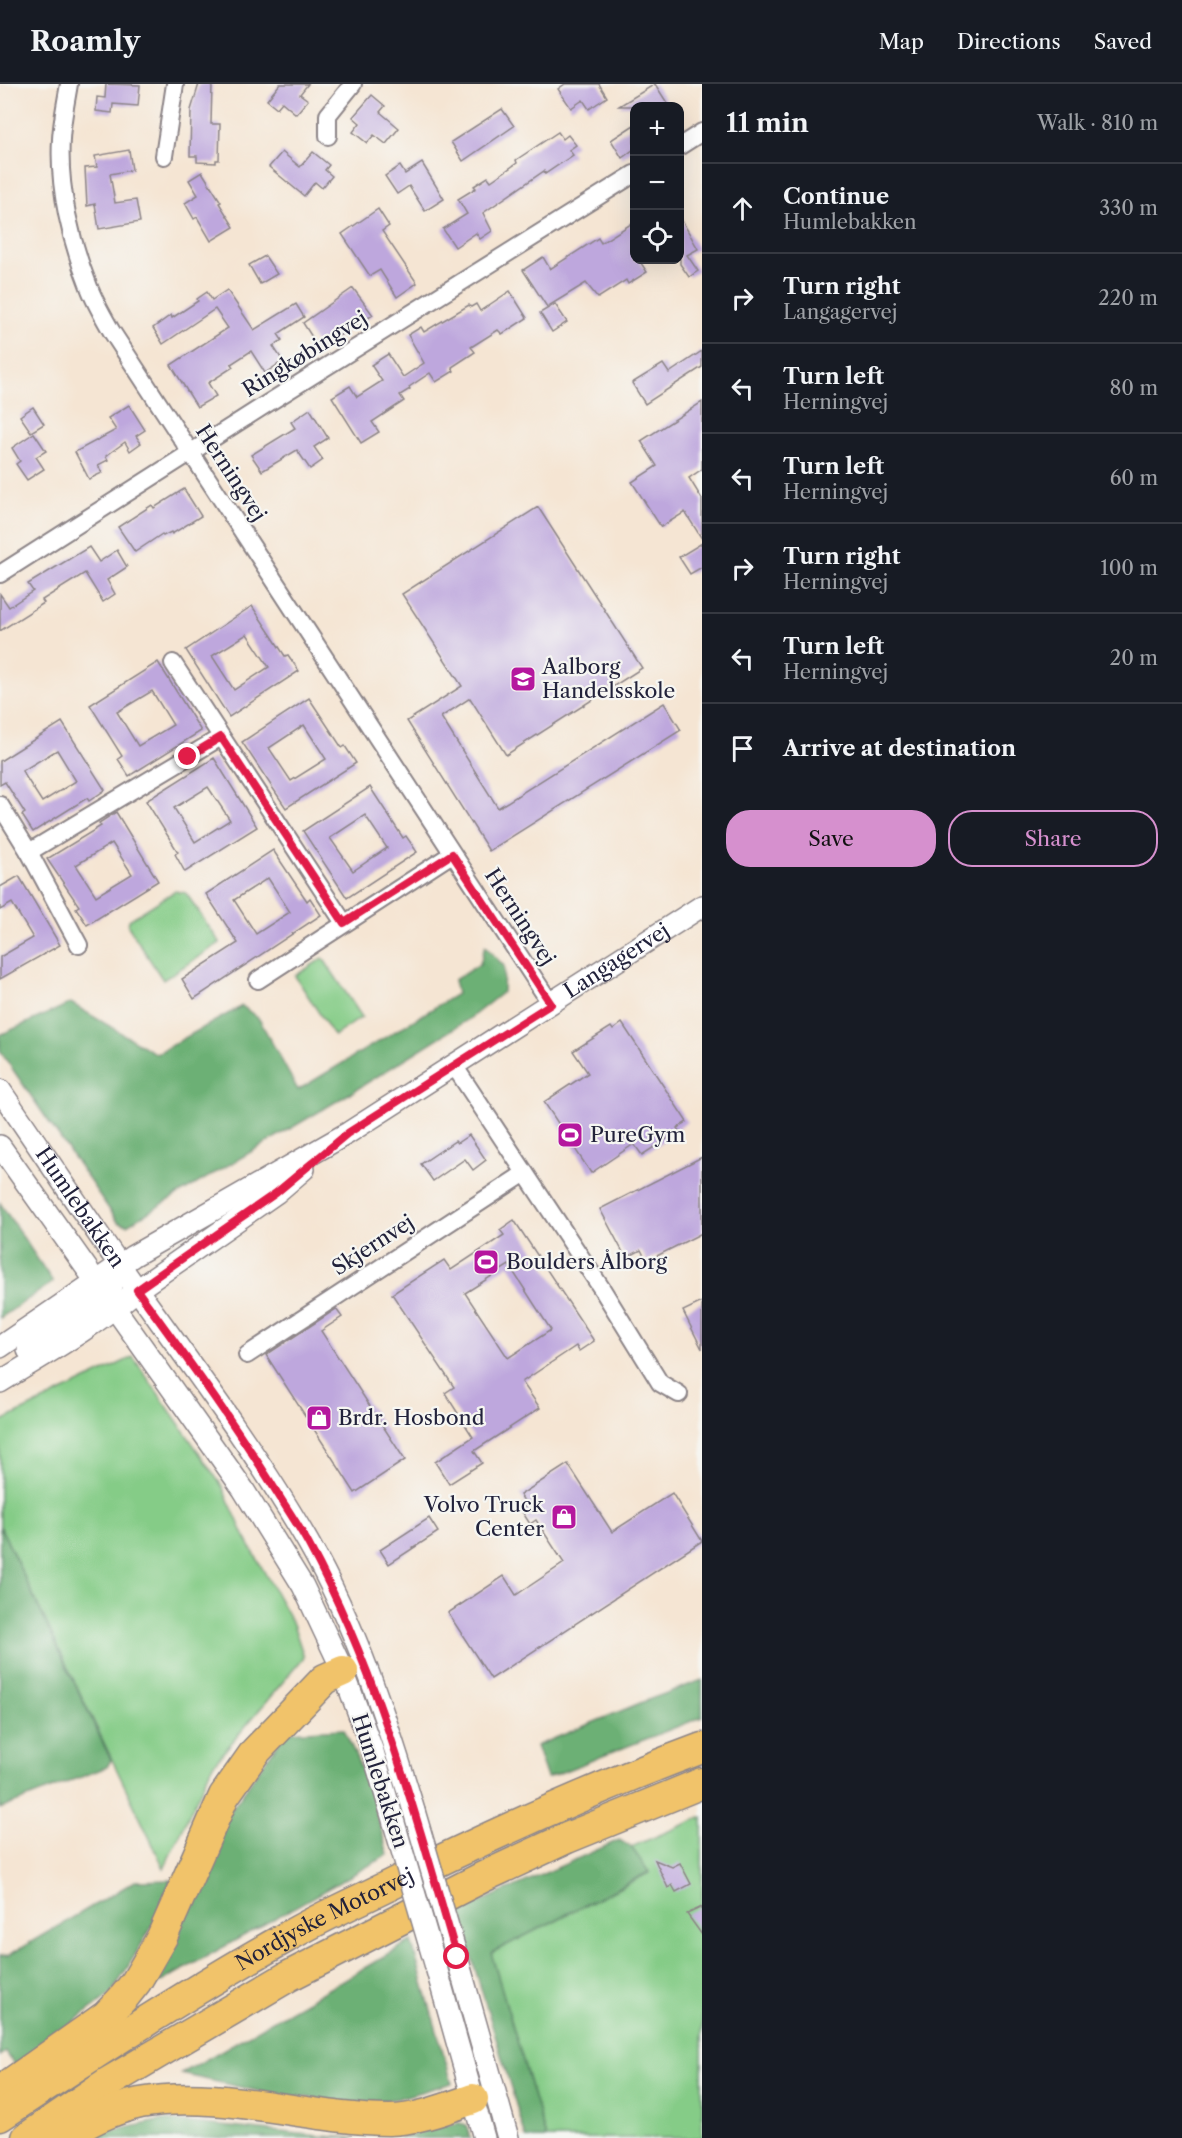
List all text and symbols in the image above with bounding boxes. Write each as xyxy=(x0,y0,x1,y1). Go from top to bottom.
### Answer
text: Roamly xyxy=(30,24,140,58)
text: Map xyxy=(879,29,924,54)
text: Directions xyxy=(957,29,1061,54)
text: Saved xyxy=(1094,29,1152,54)
map controls xyxy=(630,102,684,264)
button: + xyxy=(630,102,684,156)
text: 11 min xyxy=(726,107,809,139)
text: Walk · 810 m xyxy=(1037,111,1158,135)
button: − xyxy=(630,156,684,210)
text: Continue xyxy=(783,183,889,210)
icon: ahead xyxy=(726,192,759,225)
text: 330 m xyxy=(1099,196,1158,220)
button: locate xyxy=(630,210,684,264)
text: Humlebakken xyxy=(783,210,917,234)
text: Turn right xyxy=(783,273,901,300)
icon: right xyxy=(726,282,759,315)
text: 220 m xyxy=(1098,286,1158,310)
text: Langagervej xyxy=(783,300,897,324)
street label: Ringkøbingvej xyxy=(238,305,372,402)
text: Turn left xyxy=(783,363,884,390)
icon: left xyxy=(726,372,759,405)
text: 80 m xyxy=(1110,376,1158,400)
text: Herningvej xyxy=(783,390,888,414)
street label: Herningvej xyxy=(191,420,272,526)
text: Turn left xyxy=(783,453,884,480)
icon: left xyxy=(726,462,759,495)
text: 60 m xyxy=(1110,466,1158,490)
text: Herningvej xyxy=(783,480,888,504)
text: Turn right xyxy=(783,543,901,570)
icon: right xyxy=(726,552,759,585)
text: 100 m xyxy=(1100,556,1158,580)
text: Herningvej xyxy=(783,570,888,594)
text: Turn left xyxy=(783,633,884,660)
icon: left xyxy=(726,642,759,675)
text: 20 m xyxy=(1110,646,1158,670)
place label: Aalborg Handelsskole xyxy=(541,654,675,703)
text: Herningvej xyxy=(783,660,888,684)
school or university icon: Aalborg Handelsskole xyxy=(508,664,538,694)
icon: arrive xyxy=(726,732,759,765)
text: Arrive at destination xyxy=(783,735,1016,762)
route end xyxy=(174,743,200,769)
button: Save xyxy=(726,810,936,867)
button: Share xyxy=(948,810,1158,867)
street label: Herningvej xyxy=(480,864,561,970)
street label: Langagervej xyxy=(559,917,674,1003)
sports icon: PureGym xyxy=(555,1120,585,1150)
place label: PureGym xyxy=(590,1122,686,1147)
street label: Humlebakken xyxy=(31,1142,130,1272)
street label: Skjernvej xyxy=(327,1209,418,1280)
sports icon: Boulders Ålborg xyxy=(471,1247,501,1277)
place label: Boulders Ålborg xyxy=(506,1249,668,1274)
shop icon: Brdr. Hosbond xyxy=(304,1403,334,1433)
place label: Brdr. Hosbond xyxy=(338,1405,485,1430)
place label: Volvo Truck Center xyxy=(423,1492,545,1541)
shop icon: Volvo Truck Center xyxy=(549,1502,579,1532)
street label: Humlebakken xyxy=(347,1710,414,1851)
street label: Nordjyske Motorvej xyxy=(231,1862,418,1976)
route start xyxy=(443,1943,469,1969)

